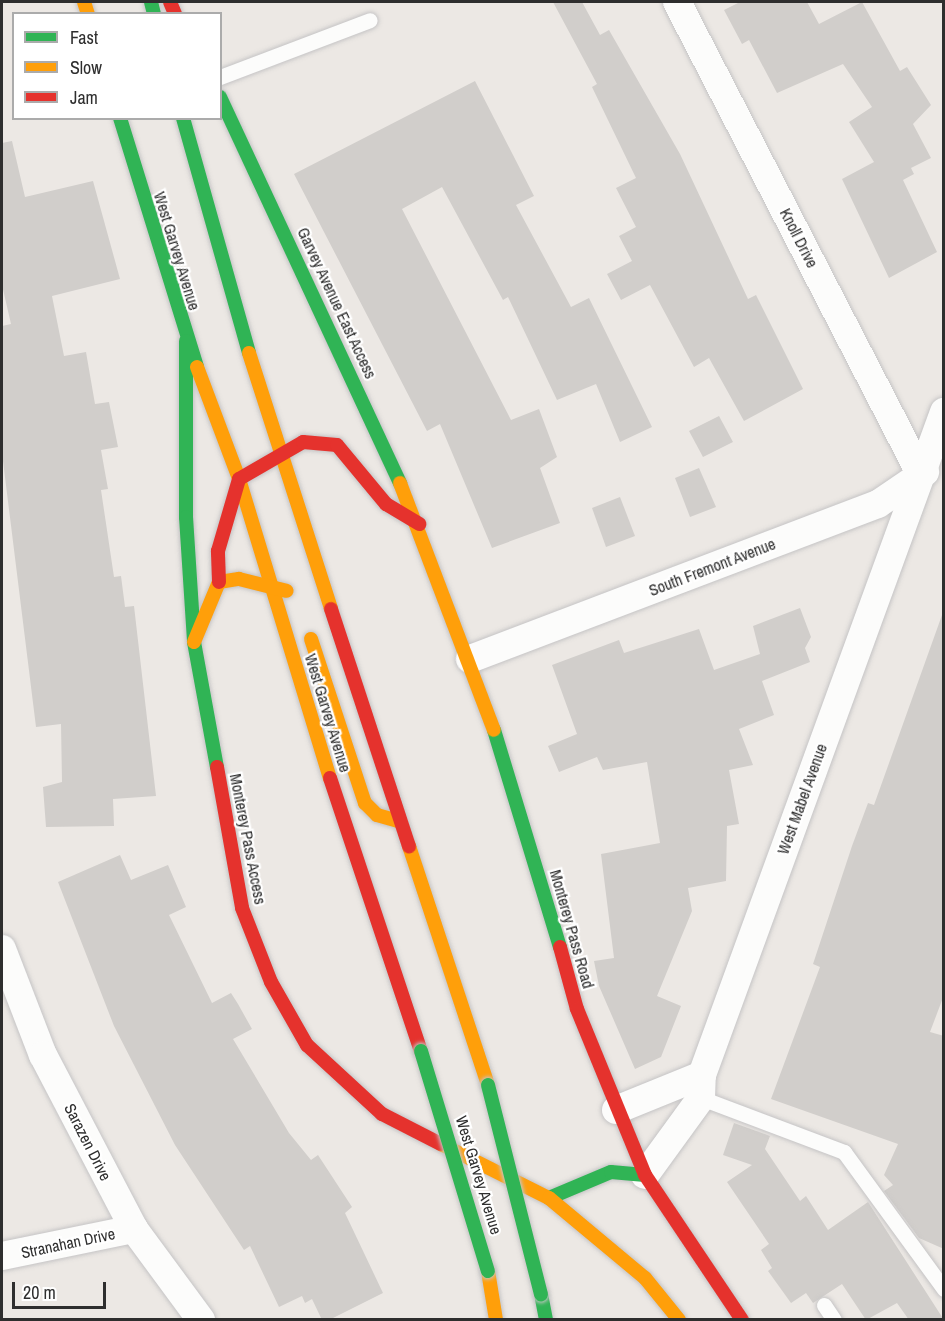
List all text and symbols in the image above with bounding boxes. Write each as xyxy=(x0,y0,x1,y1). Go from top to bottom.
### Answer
legend xyxy=(12,12,222,120)
text: Fast xyxy=(70,25,98,50)
text: Slow xyxy=(70,55,102,80)
text: Jam xyxy=(70,85,98,110)
street label: West Garvey Avenue xyxy=(150,189,204,313)
street label: Knoll Drive xyxy=(776,205,822,271)
street label: Garvey Avenue East Access xyxy=(293,224,381,382)
street label: South Fremont Avenue xyxy=(646,534,778,600)
street label: West Garvey Avenue xyxy=(301,651,355,775)
street label: West Mabel Avenue xyxy=(773,741,831,857)
street label: Monterey Pass Access xyxy=(226,772,270,906)
street label: Monterey Pass Road xyxy=(546,867,598,991)
street label: Sarazen Drive xyxy=(60,1100,116,1184)
street label: West Garvey Avenue xyxy=(452,1113,506,1237)
street label: Stranahan Drive xyxy=(19,1224,117,1262)
scale bar xyxy=(15,1270,110,1308)
text: 20 m xyxy=(23,1280,56,1305)

